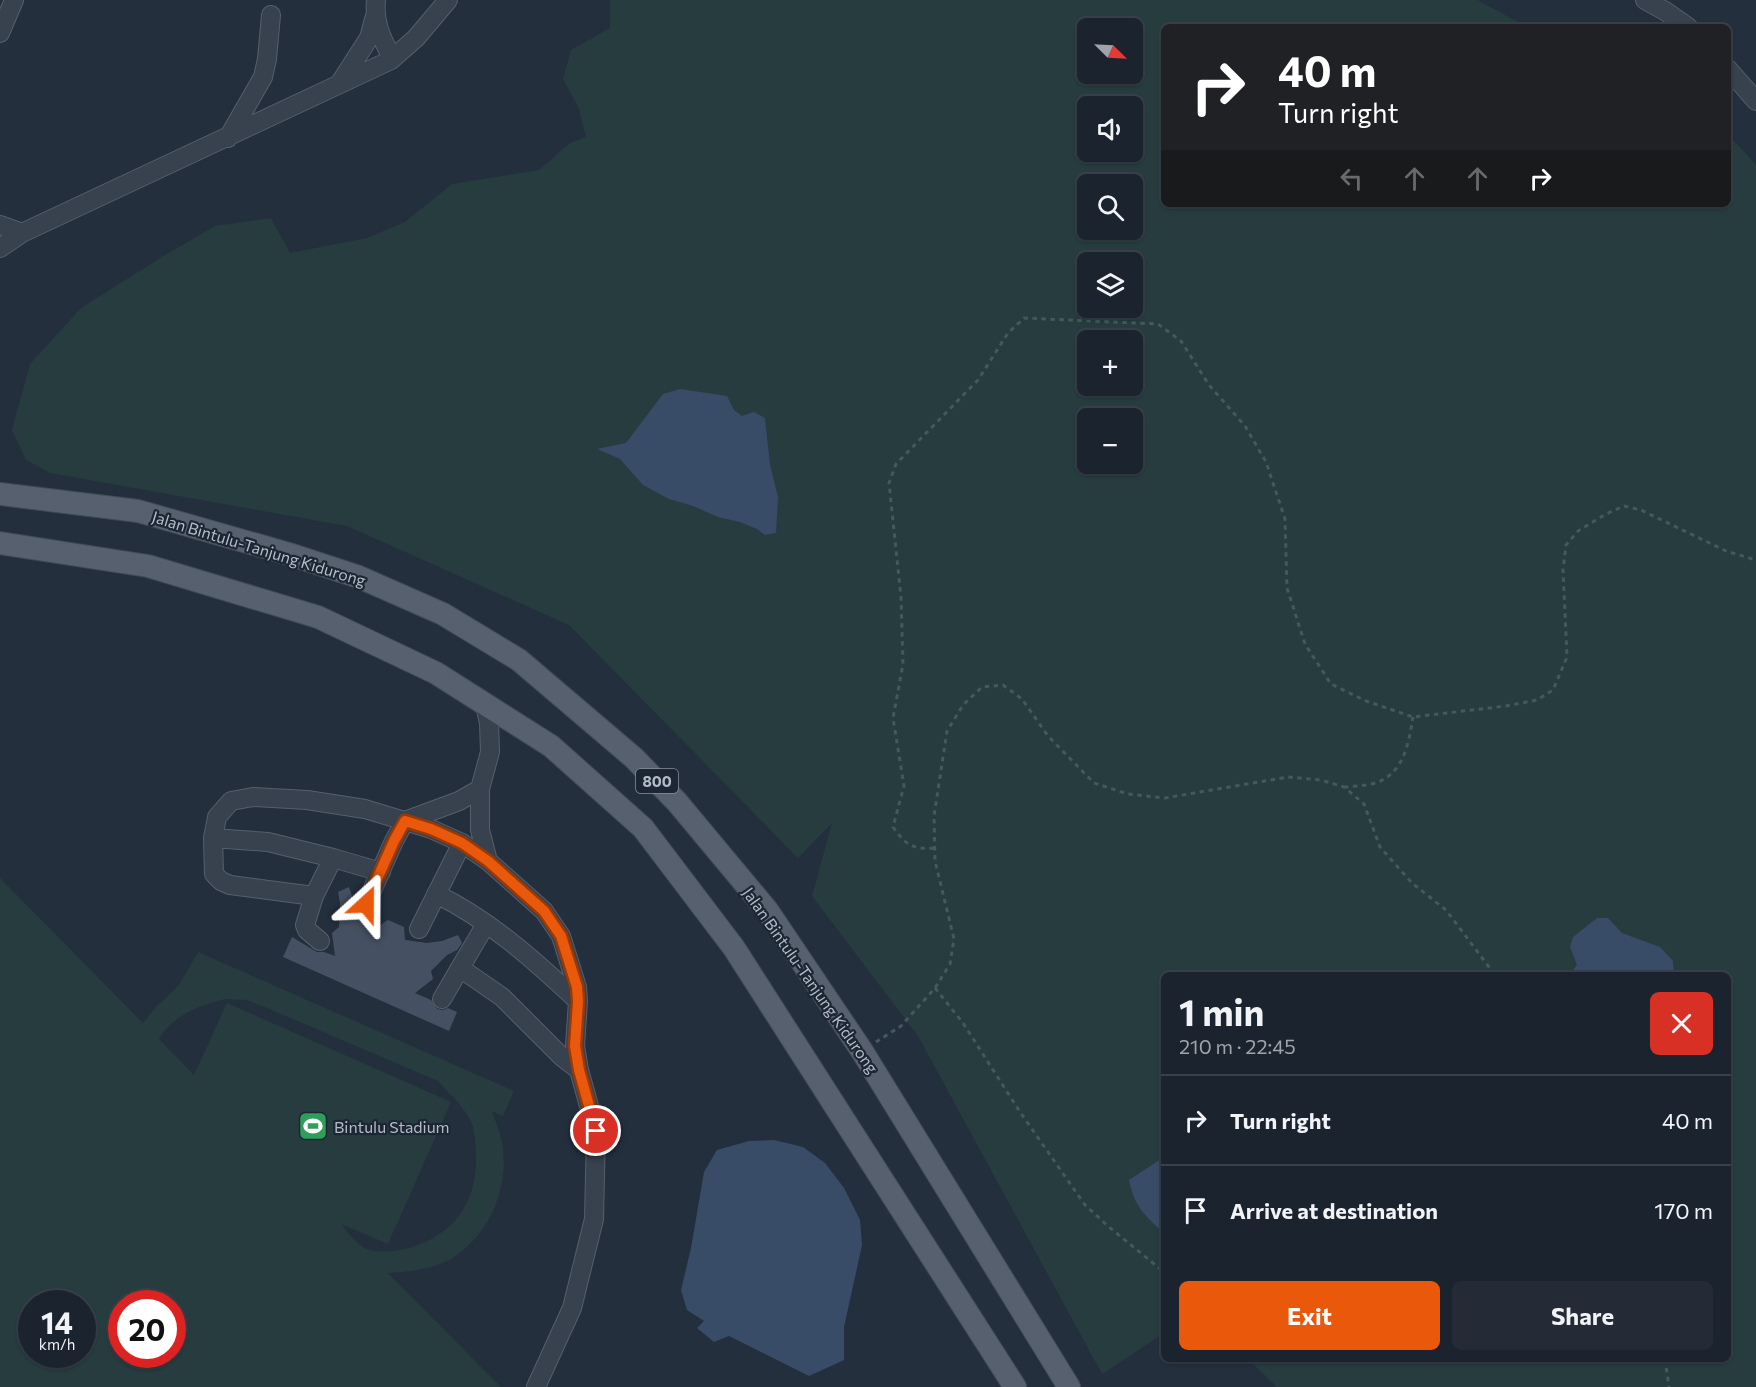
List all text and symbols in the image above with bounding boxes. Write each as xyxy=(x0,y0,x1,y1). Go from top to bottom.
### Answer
north arrow xyxy=(1077,18,1143,84)
map controls xyxy=(1077,18,1143,474)
text: 40 m xyxy=(1278,44,1376,96)
icon: right xyxy=(1179,48,1257,126)
button: sound xyxy=(1077,96,1143,162)
text: Turn right xyxy=(1278,96,1398,129)
icon: left xyxy=(1335,162,1368,195)
icon: ahead xyxy=(1398,162,1431,195)
icon: ahead xyxy=(1461,162,1494,195)
icon: right xyxy=(1524,162,1557,195)
button: search xyxy=(1077,174,1143,240)
button: layers xyxy=(1077,252,1143,318)
button: + xyxy=(1077,330,1143,396)
button: − xyxy=(1077,408,1143,474)
street label: Jalan Bintulu-Tanjung Kidurong xyxy=(150,506,368,590)
road number: 800 xyxy=(636,769,678,793)
position arrow xyxy=(334,872,398,936)
street label: Jalan Bintulu-Tanjung Kidurong xyxy=(739,883,883,1077)
text: 1 min xyxy=(1179,989,1264,1033)
button: close xyxy=(1650,992,1713,1055)
text: 210 m · 22:45 xyxy=(1179,1034,1296,1058)
icon: right xyxy=(1179,1104,1212,1137)
pin xyxy=(570,1105,621,1156)
text: Turn right xyxy=(1230,1107,1331,1134)
text: 40 m xyxy=(1662,1107,1713,1134)
sports icon: Bintulu Stadium xyxy=(297,1110,329,1142)
icon: arrive xyxy=(579,1114,612,1147)
place label: Bintulu Stadium xyxy=(334,1117,450,1136)
icon: arrive xyxy=(1179,1194,1212,1227)
text: Arrive at destination xyxy=(1230,1197,1438,1224)
text: 170 m xyxy=(1654,1197,1713,1224)
button: Exit xyxy=(1179,1281,1440,1350)
button: Share xyxy=(1452,1281,1713,1350)
speed limit sign: 20 xyxy=(108,1290,186,1368)
text: 14 xyxy=(41,1303,73,1340)
text: km/h xyxy=(39,1335,75,1353)

